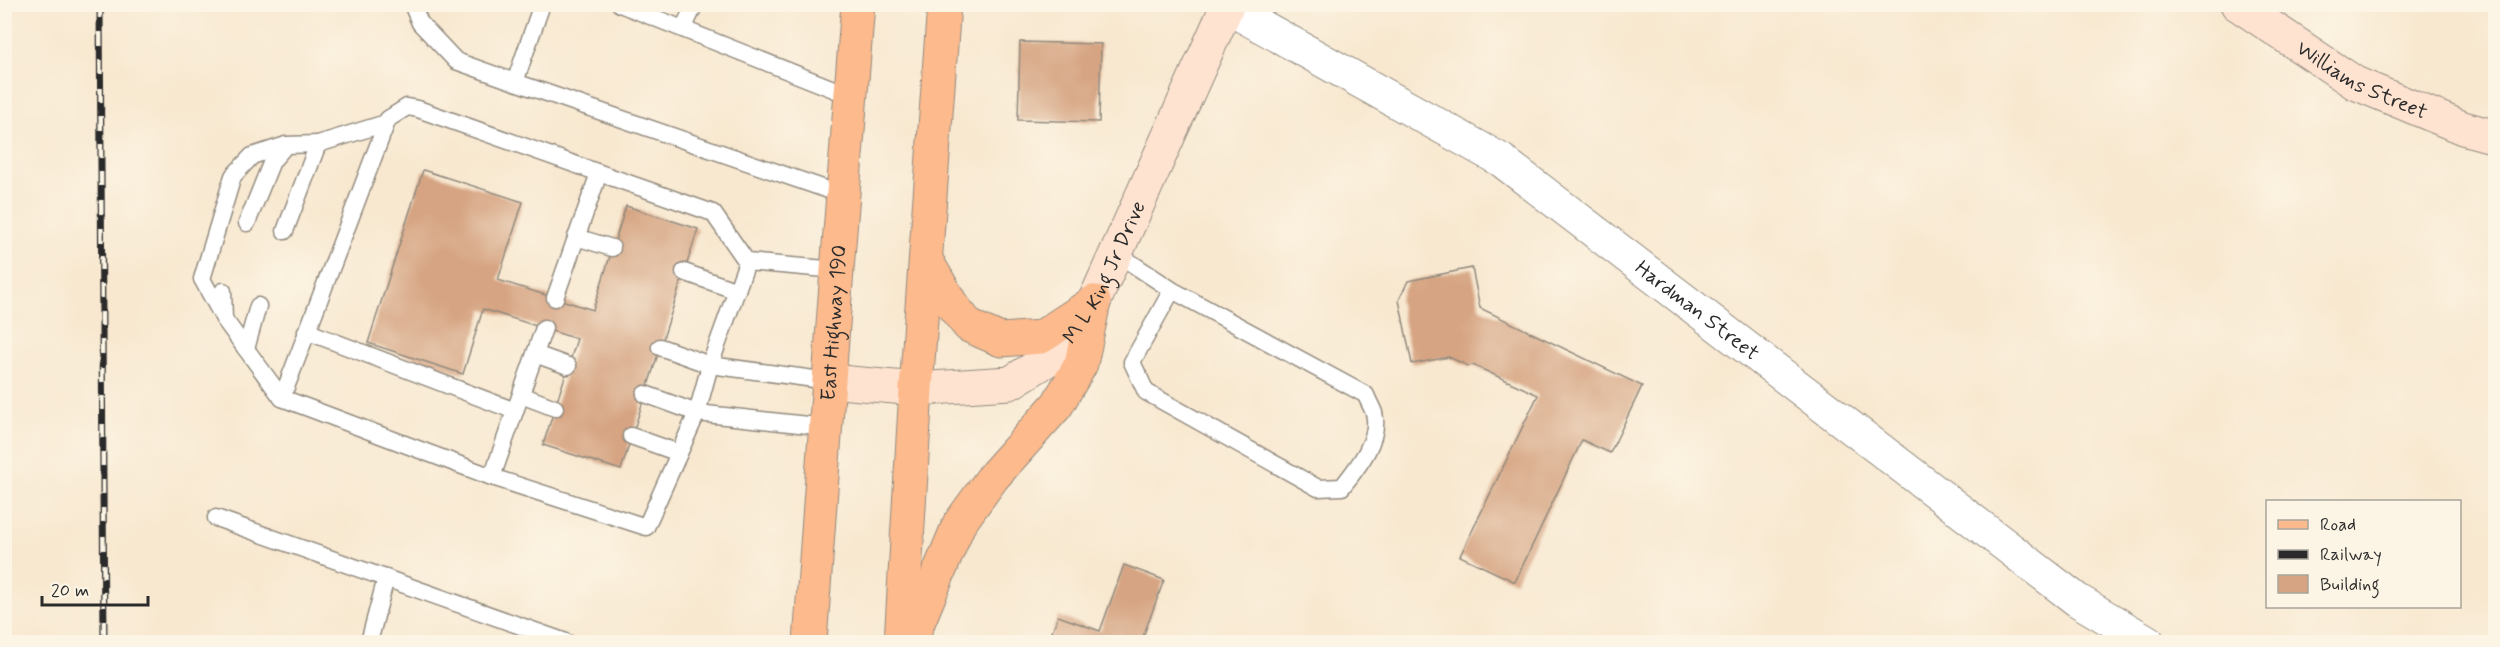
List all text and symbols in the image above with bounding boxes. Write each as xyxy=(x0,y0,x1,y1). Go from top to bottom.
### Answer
street label: Williams Street xyxy=(2291,35,2432,127)
street label: M L King Jr Drive xyxy=(1057,197,1153,350)
street label: East Highway 190 xyxy=(815,244,854,402)
street label: Hardman Street xyxy=(1629,254,1765,367)
legend xyxy=(2266,500,2461,608)
text: Road xyxy=(2320,513,2356,537)
text: Railway xyxy=(2320,543,2382,567)
scale bar xyxy=(42,569,148,607)
text: Building xyxy=(2320,573,2380,599)
text: 20 m xyxy=(51,579,89,603)

